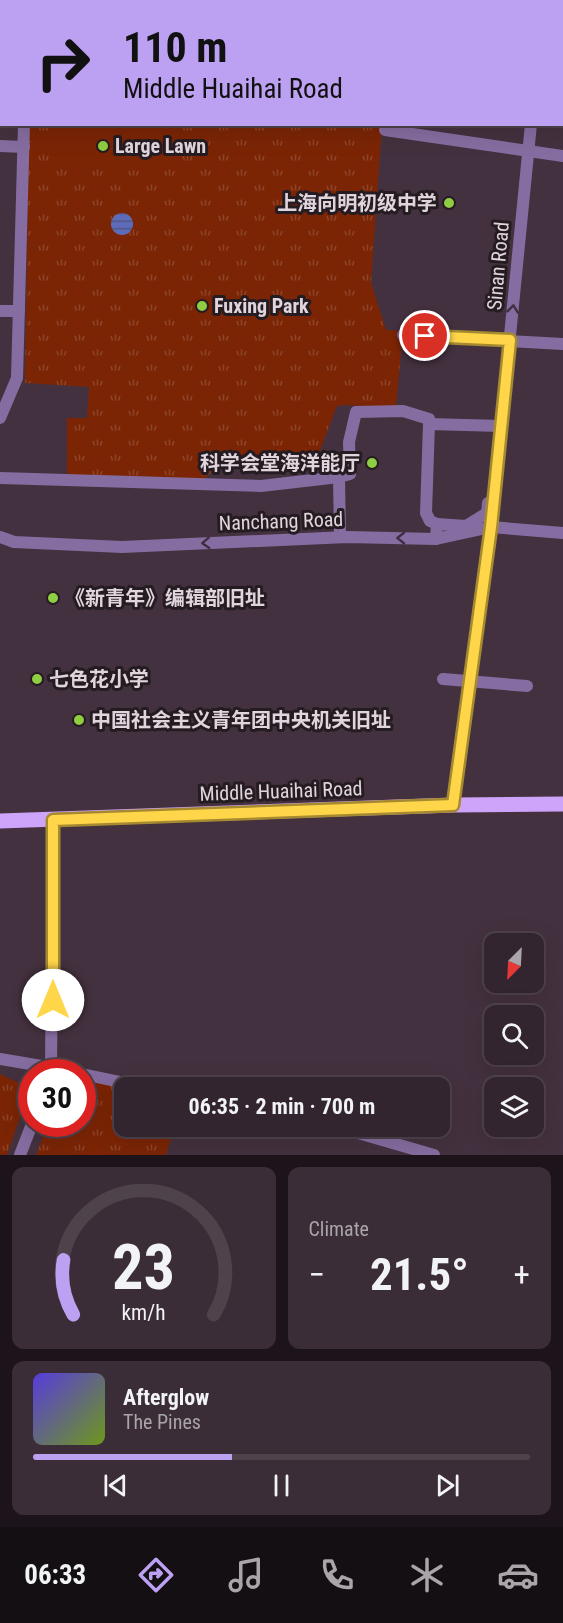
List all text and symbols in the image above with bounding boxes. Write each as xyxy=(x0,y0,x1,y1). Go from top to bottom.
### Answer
text: 110 m xyxy=(123,23,228,72)
icon: right xyxy=(24,24,102,102)
text: Middle Huaihai Road xyxy=(123,73,343,105)
place label: Large Lawn xyxy=(115,134,206,158)
marker: Large Lawn xyxy=(96,139,110,153)
place label: 上海向明初级中学 xyxy=(277,191,437,215)
marker: 上海向明初级中学 xyxy=(442,196,456,210)
street label: Sinan Road xyxy=(482,221,514,311)
place label: Fuxing Park xyxy=(214,294,309,318)
marker: Fuxing Park xyxy=(195,299,209,313)
one-way arrow xyxy=(507,304,519,313)
pin xyxy=(399,310,450,361)
icon: arrive xyxy=(408,319,441,352)
place label: 科学会堂海洋能厅 xyxy=(200,451,360,475)
marker: 科学会堂海洋能厅 xyxy=(365,456,379,470)
street label: Nanchang Road xyxy=(218,507,344,535)
one-way arrow xyxy=(397,532,406,544)
one-way arrow xyxy=(202,537,211,550)
place label: 《新青年》编辑部旧址 xyxy=(65,586,265,610)
marker: 《新青年》编辑部旧址 xyxy=(46,591,60,605)
place label: 七色花小学 xyxy=(49,667,149,691)
marker: 七色花小学 xyxy=(30,672,44,686)
place label: 中国社会主义青年团中央机关旧址 xyxy=(91,708,391,732)
marker: 中国社会主义青年团中央机关旧址 xyxy=(72,713,86,727)
street label: Middle Huaihai Road xyxy=(199,776,363,806)
north arrow xyxy=(484,933,544,993)
map controls xyxy=(484,933,544,1137)
position arrow xyxy=(21,968,85,1032)
button: search xyxy=(484,1005,544,1065)
speed limit sign: 30 xyxy=(18,1059,96,1137)
button: layers xyxy=(484,1077,544,1137)
text: 06:35 · 2 min · 700 m xyxy=(189,1094,375,1119)
text: Climate xyxy=(309,1217,369,1241)
text: 23 xyxy=(112,1231,175,1304)
text: 21.5° xyxy=(370,1248,469,1301)
text: − xyxy=(309,1255,325,1294)
text: + xyxy=(514,1255,530,1294)
text: km/h xyxy=(122,1300,166,1325)
text: Afterglow xyxy=(123,1385,209,1410)
text: The Pines xyxy=(123,1410,201,1434)
icon: previous xyxy=(99,1469,132,1502)
icon: pause xyxy=(265,1469,298,1502)
icon: next xyxy=(431,1469,464,1502)
icon: directions xyxy=(135,1554,177,1596)
icon: music xyxy=(225,1554,267,1596)
icon: phone xyxy=(316,1554,358,1596)
icon: climate xyxy=(406,1554,448,1596)
icon: car xyxy=(497,1554,539,1596)
text: 06:33 xyxy=(24,1559,86,1591)

